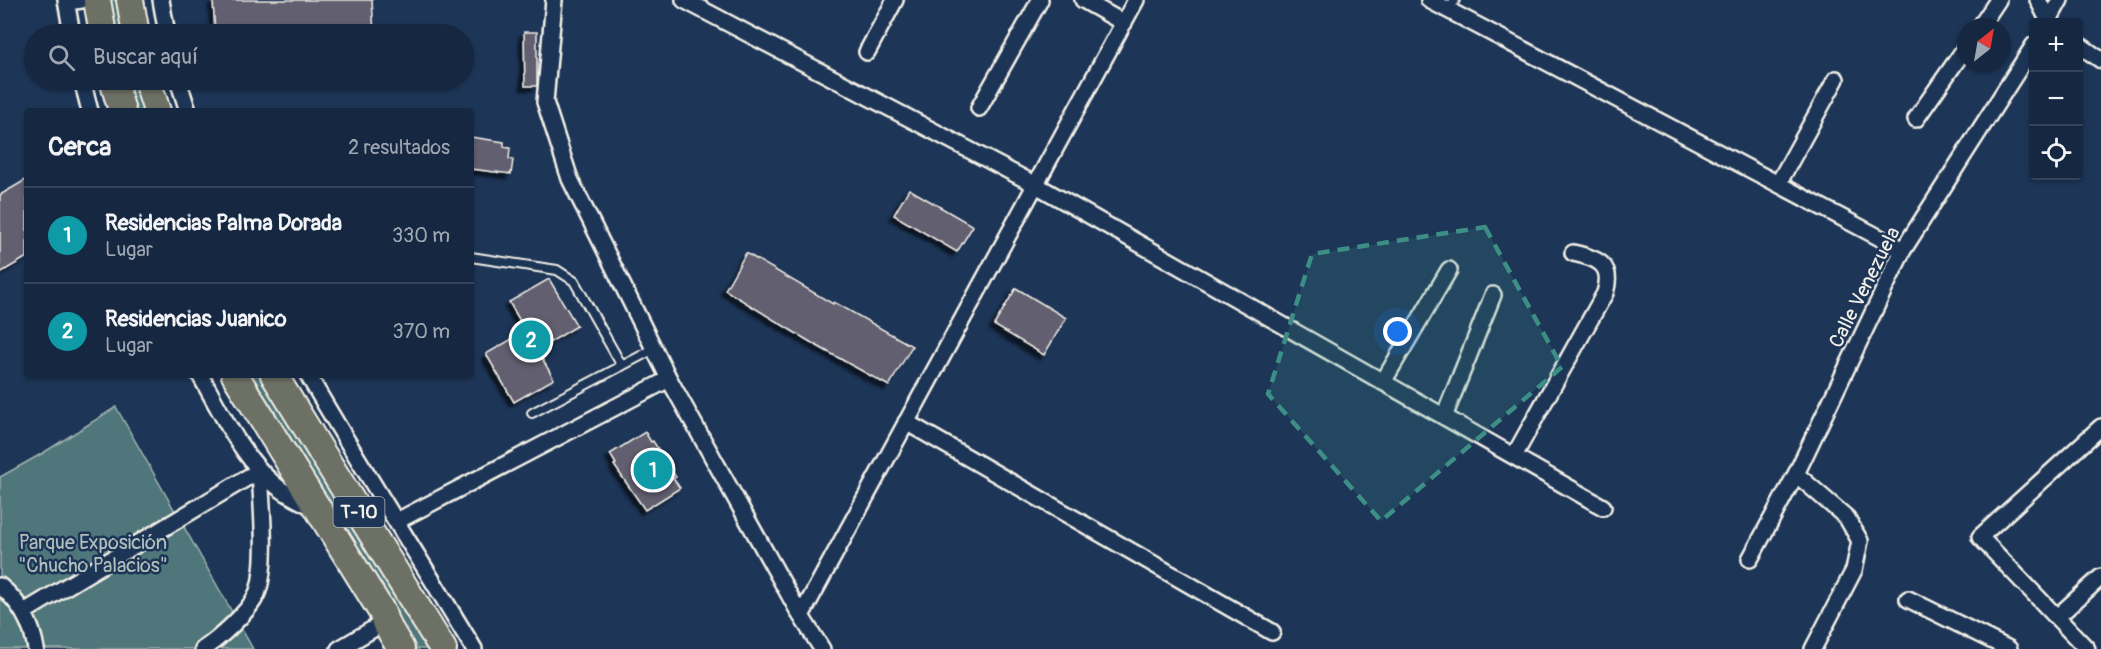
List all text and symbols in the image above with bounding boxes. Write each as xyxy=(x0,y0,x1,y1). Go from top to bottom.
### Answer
north arrow xyxy=(1957,18,2011,72)
map controls xyxy=(2029,18,2083,180)
button: + xyxy=(2029,18,2083,72)
search box xyxy=(24,24,474,90)
icon: search xyxy=(45,41,78,74)
text: Buscar aquí xyxy=(93,43,198,71)
button: − xyxy=(2029,72,2083,126)
button: locate xyxy=(2029,126,2083,180)
text: Cerca xyxy=(48,131,111,163)
text: 2 resultados xyxy=(348,135,450,160)
text: Residencias Palma Dorada xyxy=(105,209,342,237)
text: 1 xyxy=(64,223,71,248)
text: 330 m xyxy=(392,223,450,248)
street label: Calle Venezuela xyxy=(1823,223,1906,352)
text: Lugar xyxy=(105,237,153,262)
text: Residencias Juanico xyxy=(105,305,287,333)
your location xyxy=(1383,317,1412,346)
pin: 2 xyxy=(512,318,550,362)
text: 2 xyxy=(62,319,73,344)
text: 370 m xyxy=(393,319,450,344)
text: Lugar xyxy=(105,333,153,358)
pin: 1 xyxy=(634,448,672,492)
road number: T-10 xyxy=(334,497,385,527)
park label: Parque Exposición "Chucho Palacios" xyxy=(18,530,168,578)

